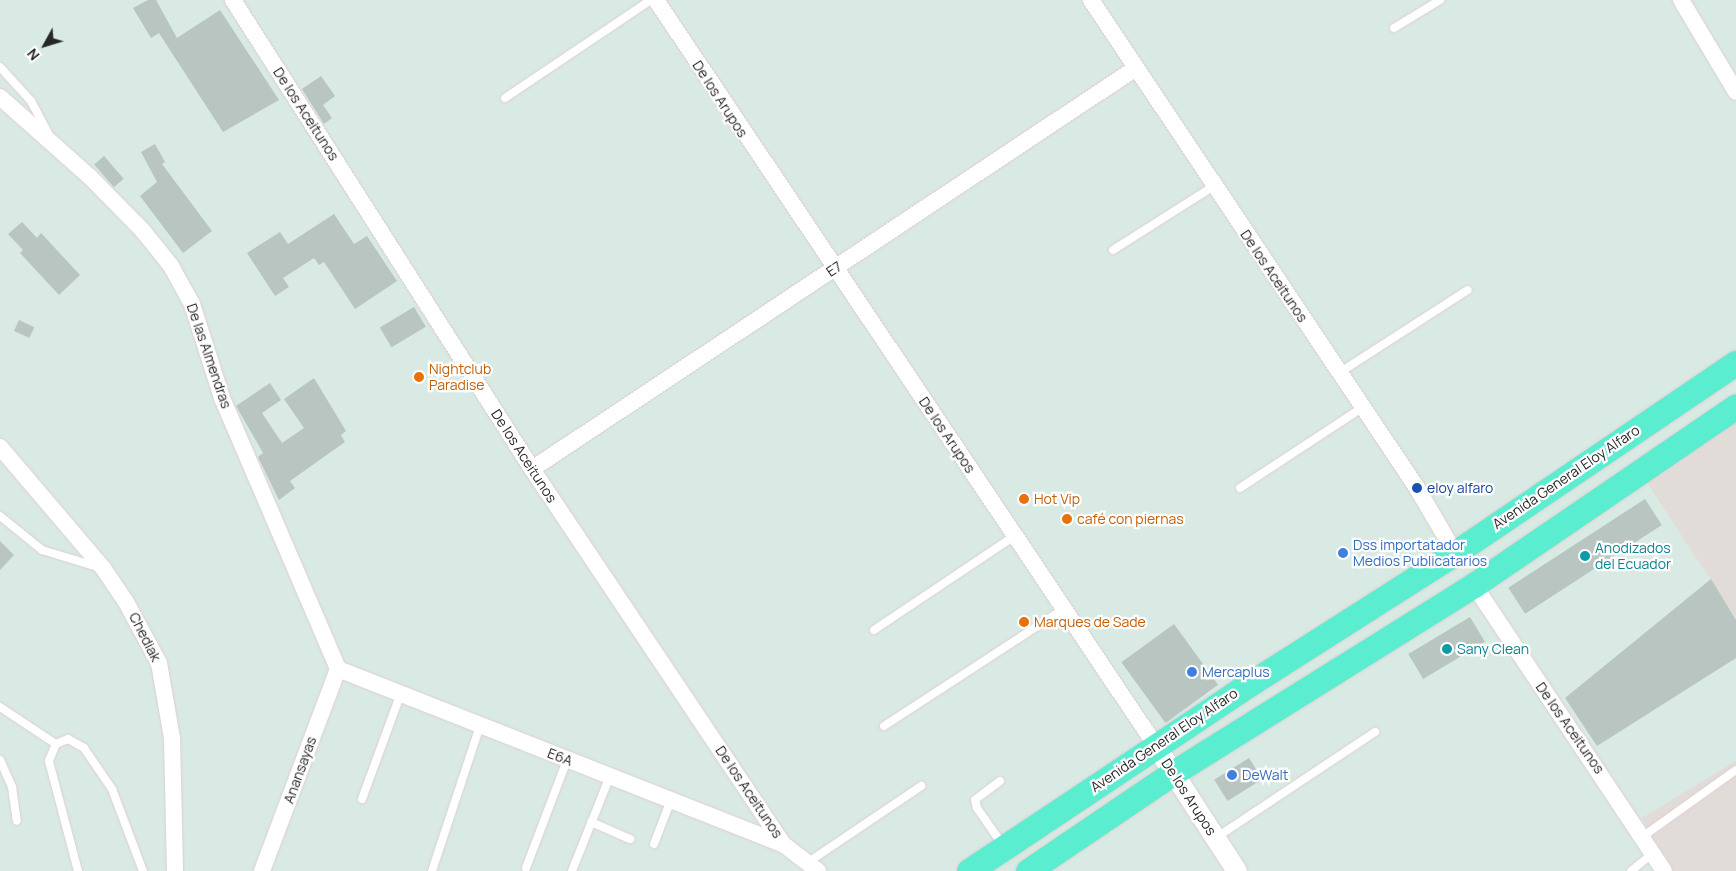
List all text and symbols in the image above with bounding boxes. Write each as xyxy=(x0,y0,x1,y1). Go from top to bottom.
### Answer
north arrow xyxy=(20,20,70,70)
text: N xyxy=(22,45,44,65)
street label: De los Arupos xyxy=(689,57,751,141)
street label: De los Aceitunos xyxy=(270,64,342,164)
street label: De los Aceitunos xyxy=(1237,227,1311,325)
street label: E7 xyxy=(823,258,845,280)
street label: De las Almendras xyxy=(183,301,235,411)
place label: Nightclub Paradise xyxy=(429,361,491,394)
marker: Nightclub Paradise xyxy=(413,371,425,383)
street label: De los Arupos xyxy=(915,394,979,476)
street label: De los Aceitunos xyxy=(488,406,560,506)
street label: Avenida General Eloy Alfaro xyxy=(1489,421,1643,533)
place label: eloy alfaro xyxy=(1427,480,1493,496)
marker: eloy alfaro xyxy=(1411,482,1423,494)
place label: Hot Vip xyxy=(1034,491,1080,507)
marker: Hot Vip xyxy=(1018,493,1030,505)
place label: café con piernas xyxy=(1077,511,1184,527)
marker: café con piernas xyxy=(1061,513,1073,525)
place label: Dss importatador Medios Publicatarios xyxy=(1353,537,1487,570)
place label: Anodizados del Ecuador xyxy=(1595,540,1671,572)
marker: Dss importatador Medios Publicatarios xyxy=(1337,547,1349,559)
marker: Anodizados del Ecuador xyxy=(1579,550,1591,562)
street label: Chediak xyxy=(126,610,164,664)
place label: Marques de Sade xyxy=(1034,614,1146,630)
marker: Marques de Sade xyxy=(1018,616,1030,628)
place label: Sany Clean xyxy=(1457,641,1529,657)
marker: Sany Clean xyxy=(1441,643,1453,655)
place label: Mercaplus xyxy=(1202,664,1270,680)
marker: Mercaplus xyxy=(1186,666,1198,678)
street label: De los Aceitunos xyxy=(1532,679,1608,777)
street label: Avenida General Eloy Alfaro xyxy=(1087,684,1241,796)
street label: Anansayas xyxy=(280,734,320,806)
street label: De los Aceitunos xyxy=(712,743,786,841)
street label: E6A xyxy=(545,745,575,769)
street label: De los Arupos xyxy=(1158,755,1220,839)
place label: DeWalt xyxy=(1242,767,1288,783)
marker: DeWalt xyxy=(1226,769,1238,781)

